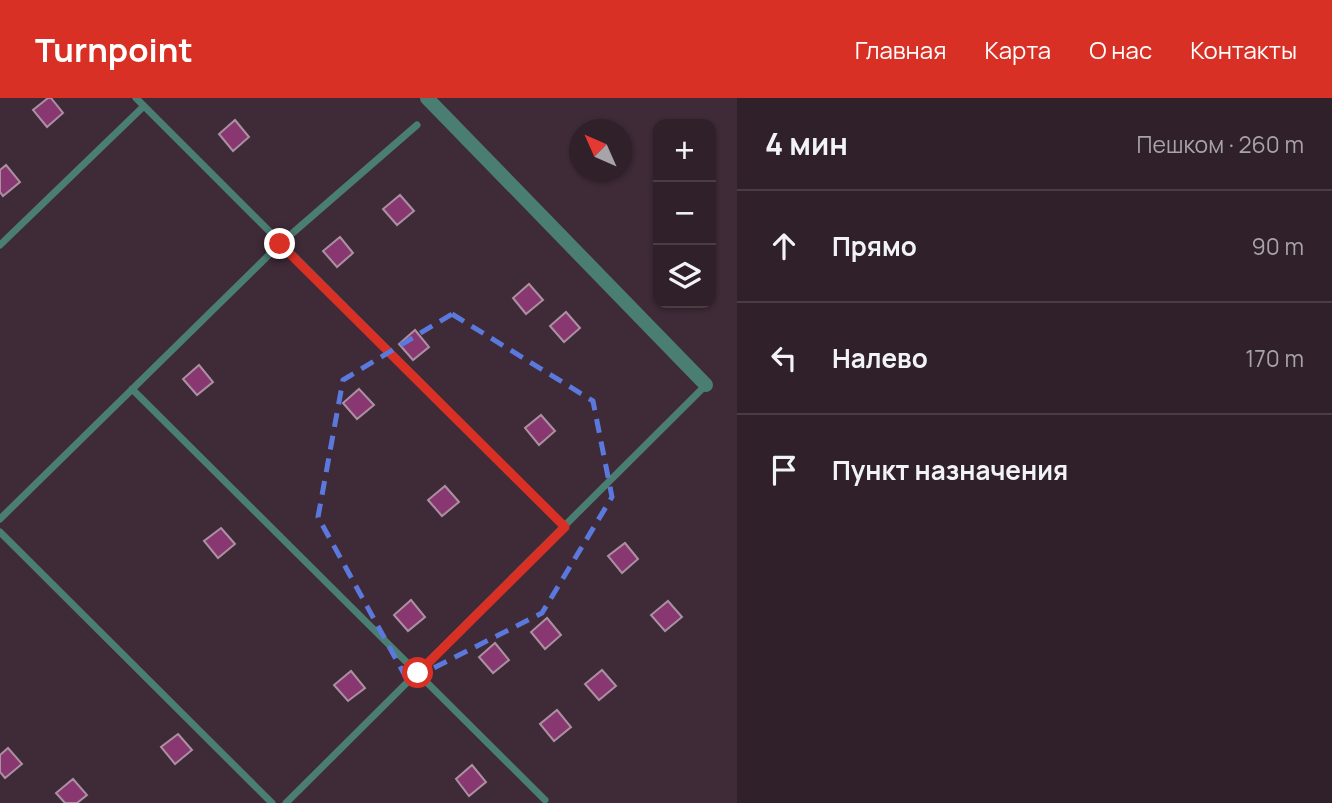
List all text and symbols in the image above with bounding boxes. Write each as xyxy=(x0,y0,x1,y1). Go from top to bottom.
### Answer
text: Turnpoint xyxy=(35,27,193,72)
text: Главная xyxy=(855,33,946,66)
text: Карта xyxy=(984,33,1051,66)
text: О нас xyxy=(1089,33,1152,66)
text: Контакты xyxy=(1190,33,1297,66)
north arrow xyxy=(569,119,632,182)
map controls xyxy=(653,119,716,308)
button: + xyxy=(653,119,716,182)
text: 4 мин xyxy=(765,123,848,164)
text: Пешком · 260 m xyxy=(1137,128,1304,160)
button: − xyxy=(653,182,716,245)
icon: ahead xyxy=(765,227,803,265)
route end xyxy=(264,228,295,259)
text: Прямо xyxy=(832,228,917,264)
text: 90 m xyxy=(1252,230,1304,262)
button: layers xyxy=(653,245,716,308)
icon: left xyxy=(765,339,803,377)
text: Налево xyxy=(832,340,928,376)
text: 170 m xyxy=(1245,342,1304,374)
icon: arrive xyxy=(765,451,803,489)
text: Пункт назначения xyxy=(832,452,1068,488)
route start xyxy=(402,657,433,688)

